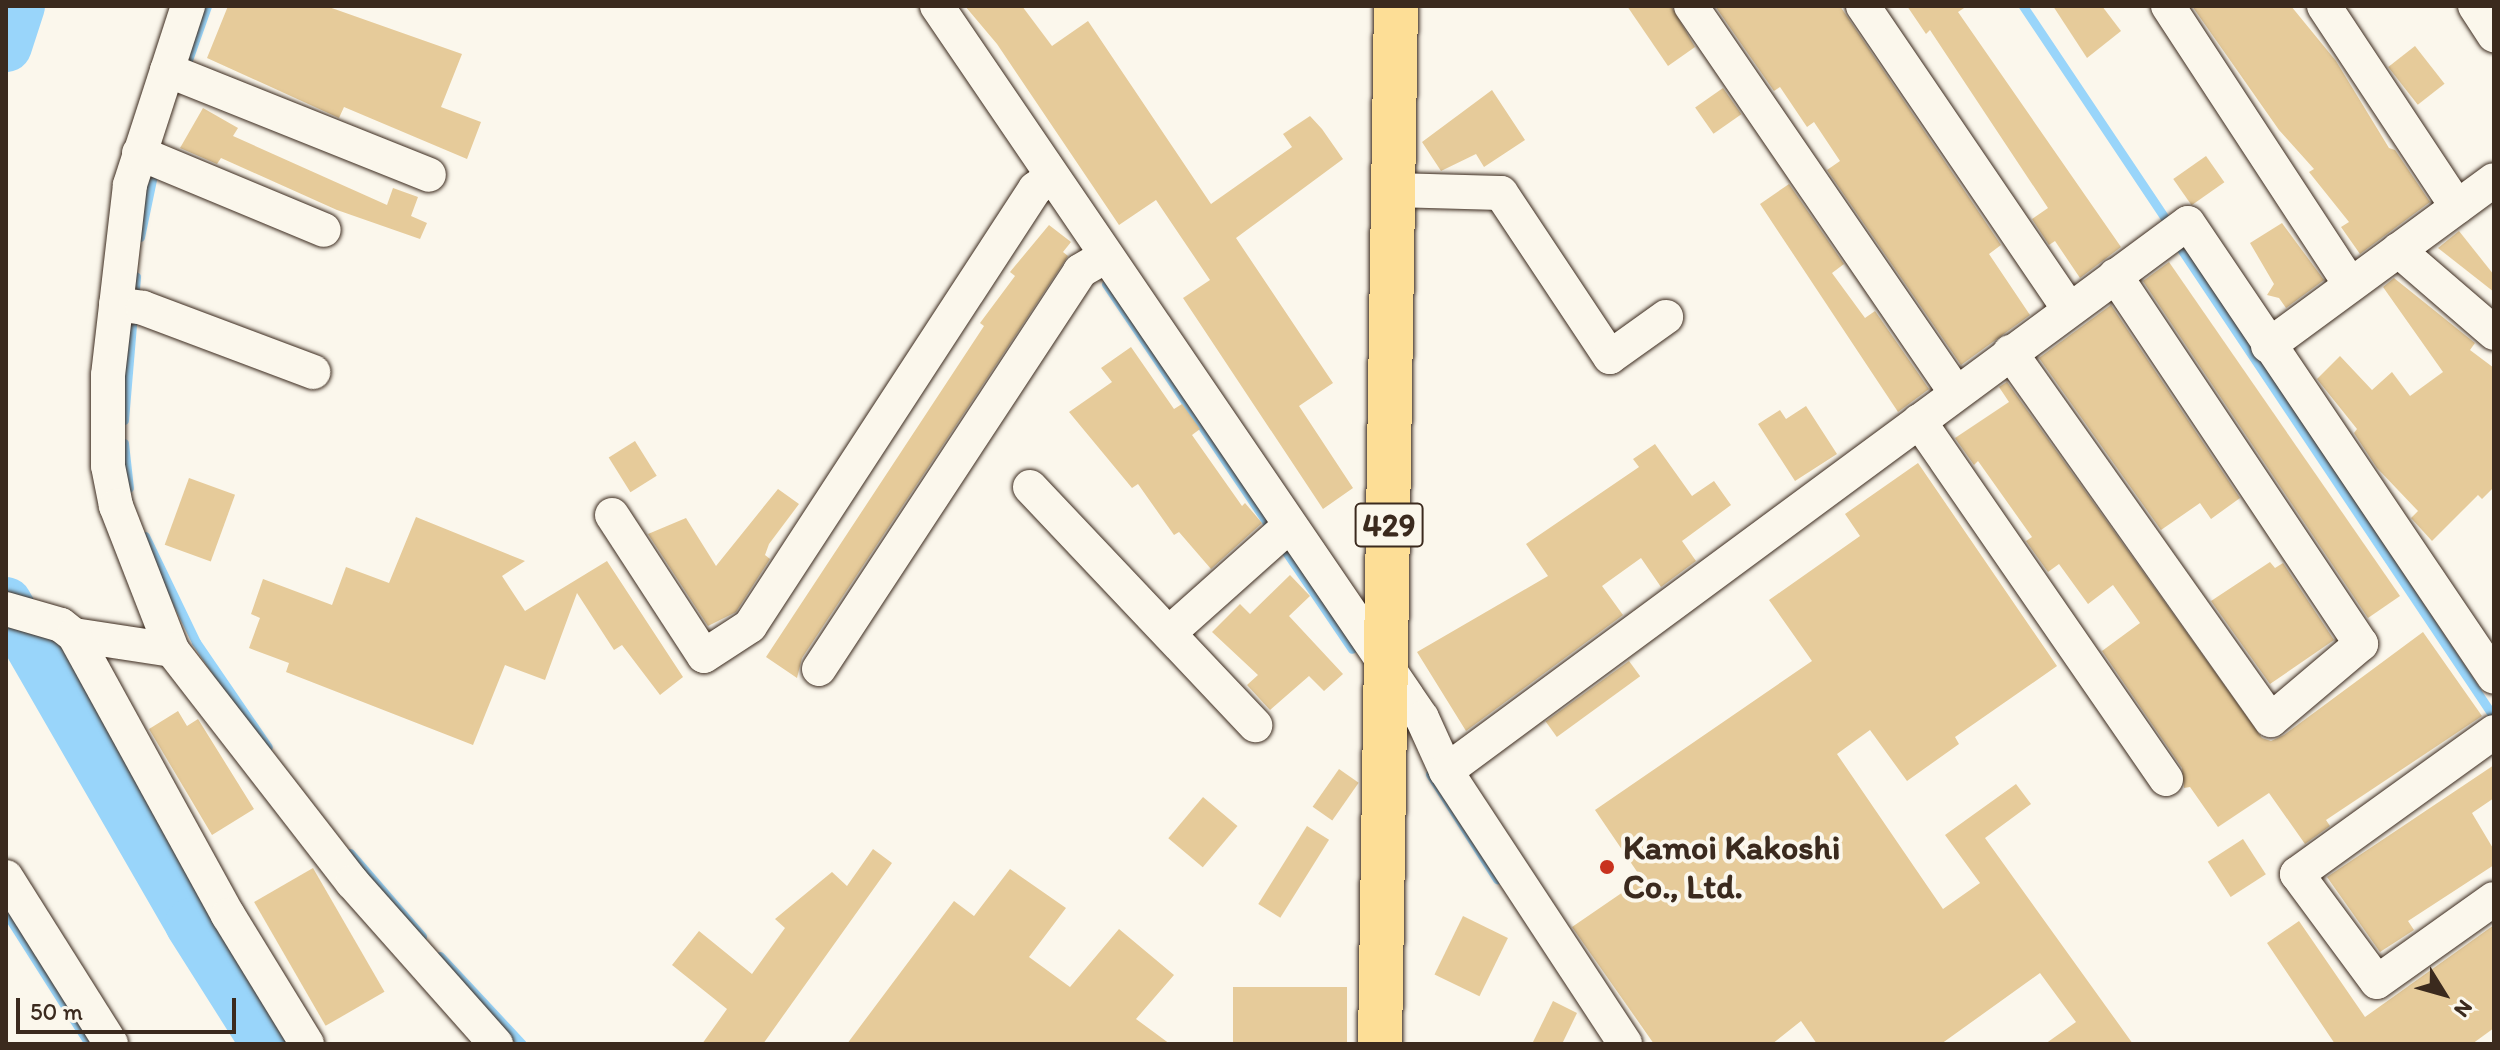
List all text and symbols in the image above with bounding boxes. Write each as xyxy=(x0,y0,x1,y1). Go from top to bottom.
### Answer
road number: 429 xyxy=(1353,497,1425,553)
place label: Kamoi Kakoshi Co., Ltd. xyxy=(1623,827,1841,906)
marker: Kamoi Kakoshi Co., Ltd. xyxy=(1598,858,1616,876)
north arrow xyxy=(2404,954,2484,1034)
scale bar xyxy=(20,982,240,1032)
text: N xyxy=(2448,995,2479,1023)
text: 50 m xyxy=(30,997,83,1026)

